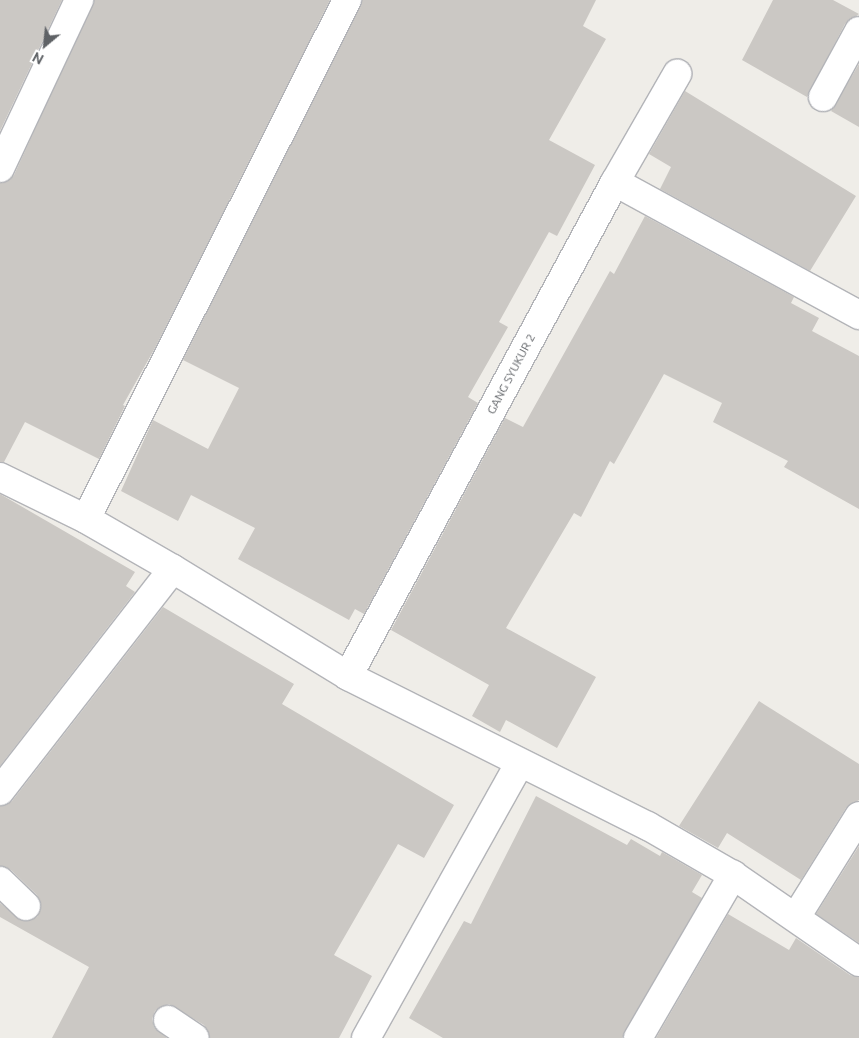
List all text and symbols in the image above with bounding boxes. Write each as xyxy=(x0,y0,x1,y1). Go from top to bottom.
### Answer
north arrow xyxy=(20,20,70,70)
text: N xyxy=(30,49,46,68)
street label: GANG SYUKUR 2 xyxy=(484,331,538,417)

